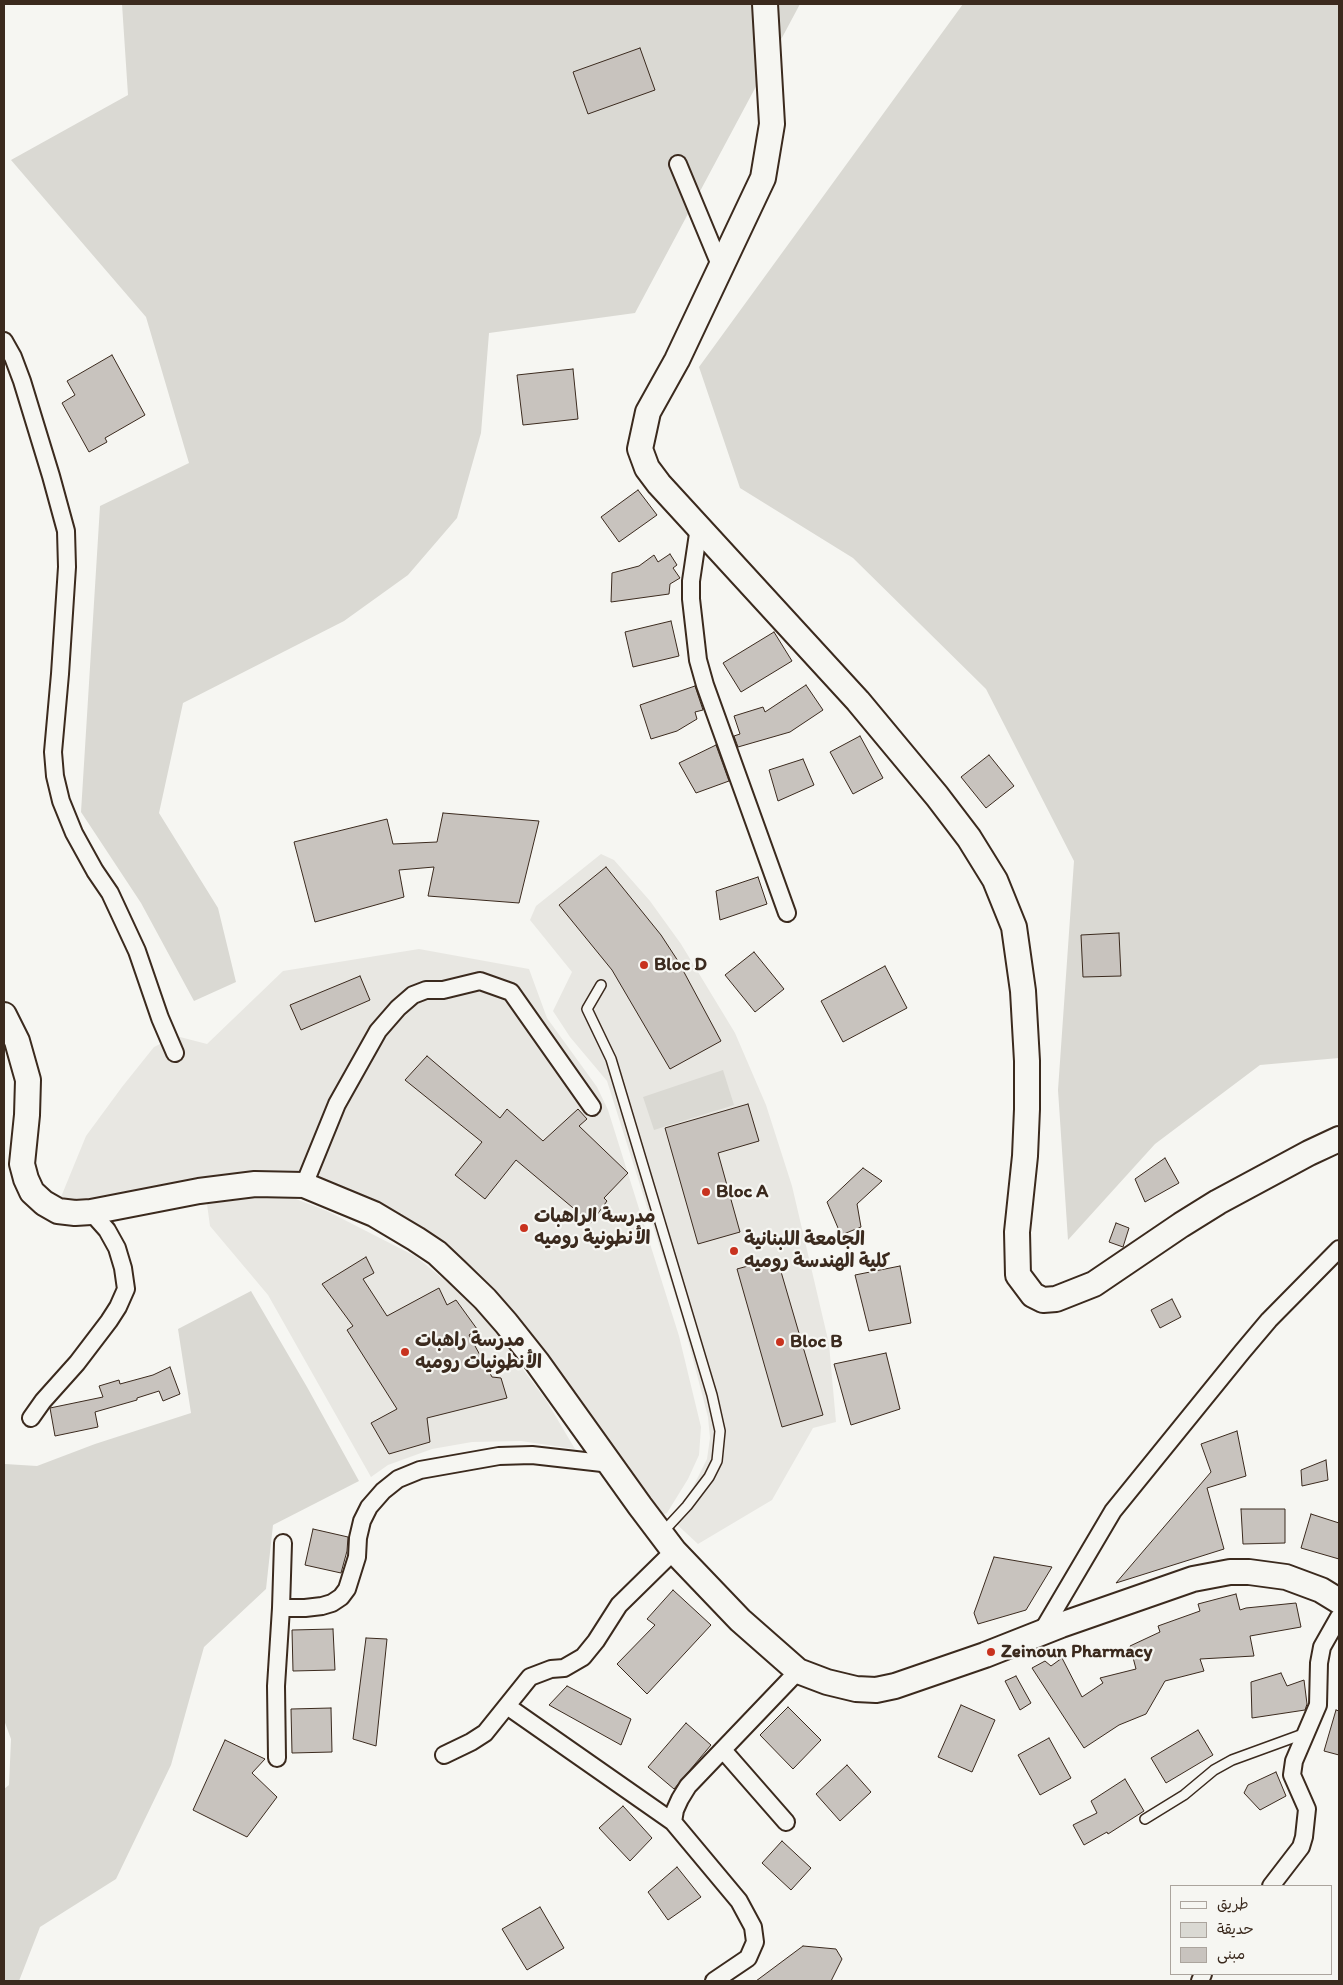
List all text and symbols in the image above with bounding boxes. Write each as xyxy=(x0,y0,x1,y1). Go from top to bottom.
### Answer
place label: Bloc D xyxy=(654,954,707,976)
marker: Bloc D xyxy=(638,959,650,971)
place label: Bloc A xyxy=(716,1181,768,1203)
marker: Bloc A xyxy=(700,1186,712,1198)
place label: مدرسة الراهبات الأنطونية روميه xyxy=(534,1206,656,1250)
marker: مدرسة الراهبات الأنطونية روميه xyxy=(518,1222,530,1234)
place label: الجامعة اللبنانية كلية الهندسة روميه xyxy=(744,1229,890,1273)
marker: الجامعة اللبنانية كلية الهندسة روميه xyxy=(728,1245,740,1257)
place label: مدرسة راهبات الأنطونيات روميه xyxy=(415,1330,542,1374)
place label: Bloc B xyxy=(790,1331,843,1353)
marker: Bloc B xyxy=(774,1336,786,1348)
marker: مدرسة راهبات الأنطونيات روميه xyxy=(399,1346,411,1358)
place label: Zeinoun Pharmacy xyxy=(1001,1641,1152,1663)
marker: Zeinoun Pharmacy xyxy=(985,1646,997,1658)
legend xyxy=(1170,1885,1333,1975)
text: طريق xyxy=(1217,1895,1249,1913)
text: حديقة xyxy=(1217,1920,1254,1938)
text: مبنى xyxy=(1217,1945,1245,1963)

